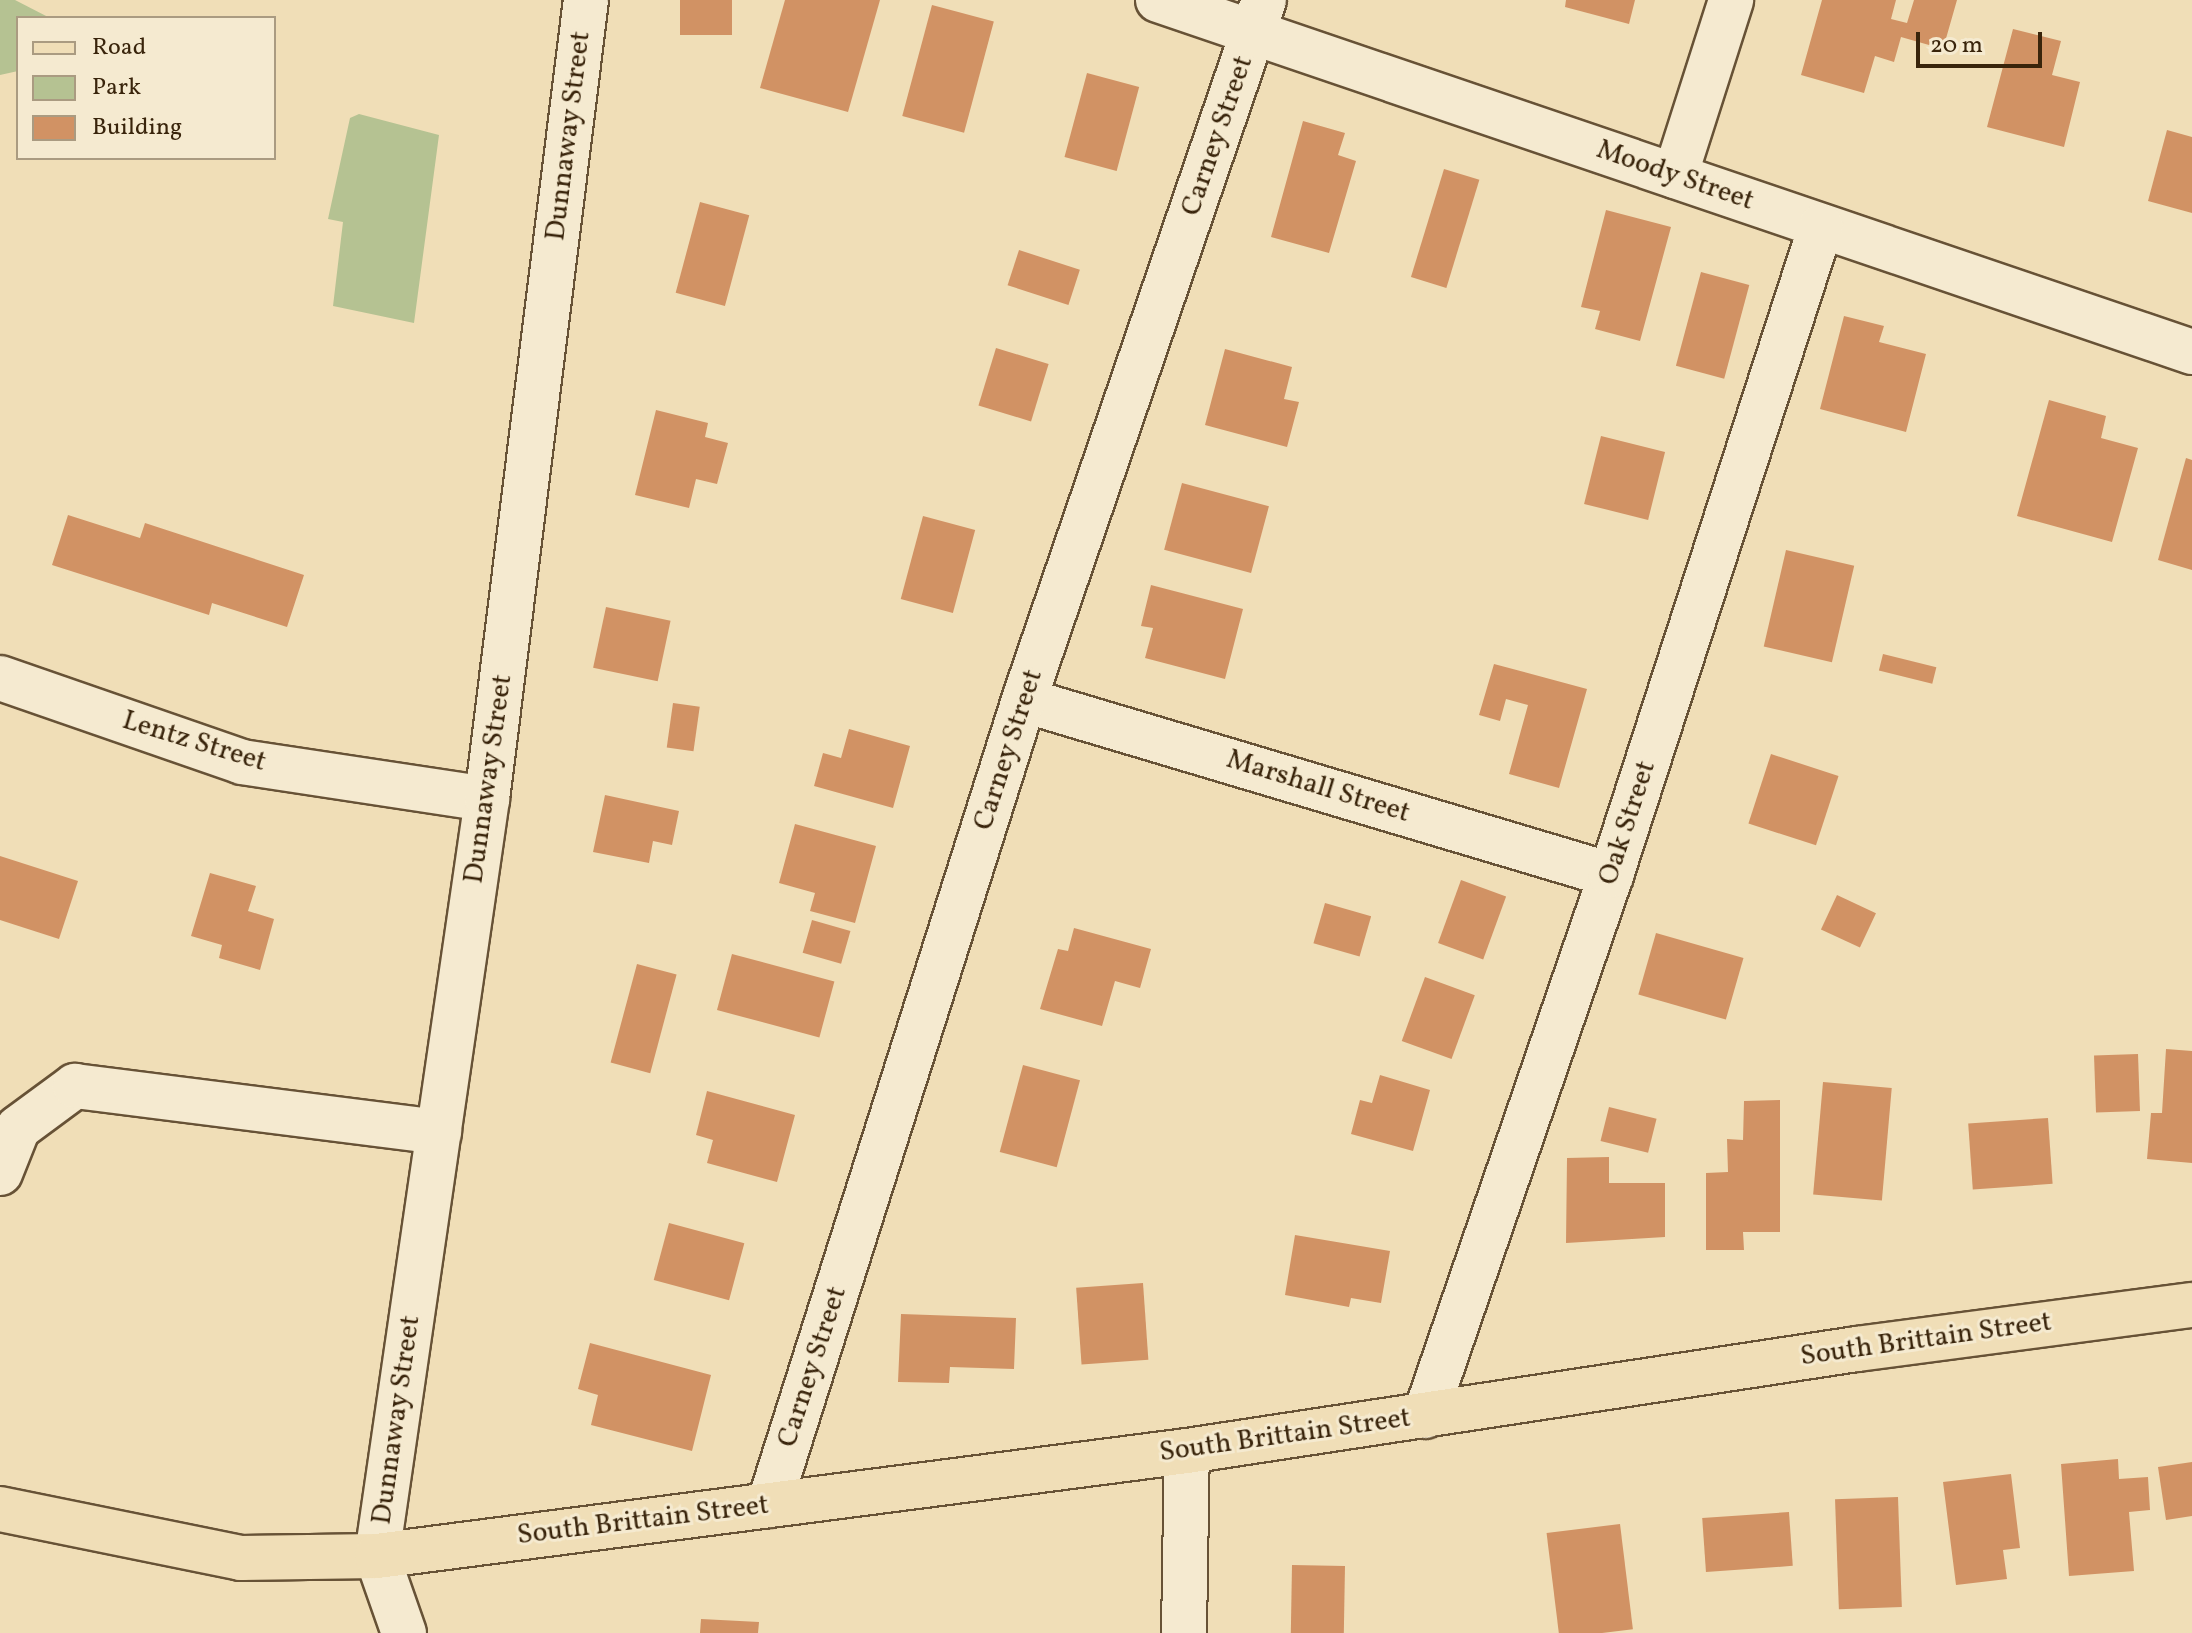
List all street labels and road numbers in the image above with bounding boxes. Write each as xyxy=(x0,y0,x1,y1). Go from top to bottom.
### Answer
street label: Dunnaway Street xyxy=(539,29,599,243)
street label: Carney Street xyxy=(1175,51,1261,221)
street label: Moody Street xyxy=(1591,133,1759,219)
street label: Carney Street xyxy=(967,665,1051,835)
street label: Dunnaway Street xyxy=(458,672,520,886)
street label: Lentz Street xyxy=(118,704,270,780)
street label: Marshall Street xyxy=(1222,743,1414,831)
street label: Oak Street xyxy=(1592,757,1664,889)
street label: Carney Street xyxy=(771,1282,855,1452)
street label: South Brittain Street xyxy=(1798,1306,2054,1374)
street label: Dunnaway Street xyxy=(366,1313,428,1527)
street label: South Brittain Street xyxy=(1157,1402,1413,1470)
street label: South Brittain Street xyxy=(515,1489,771,1553)

